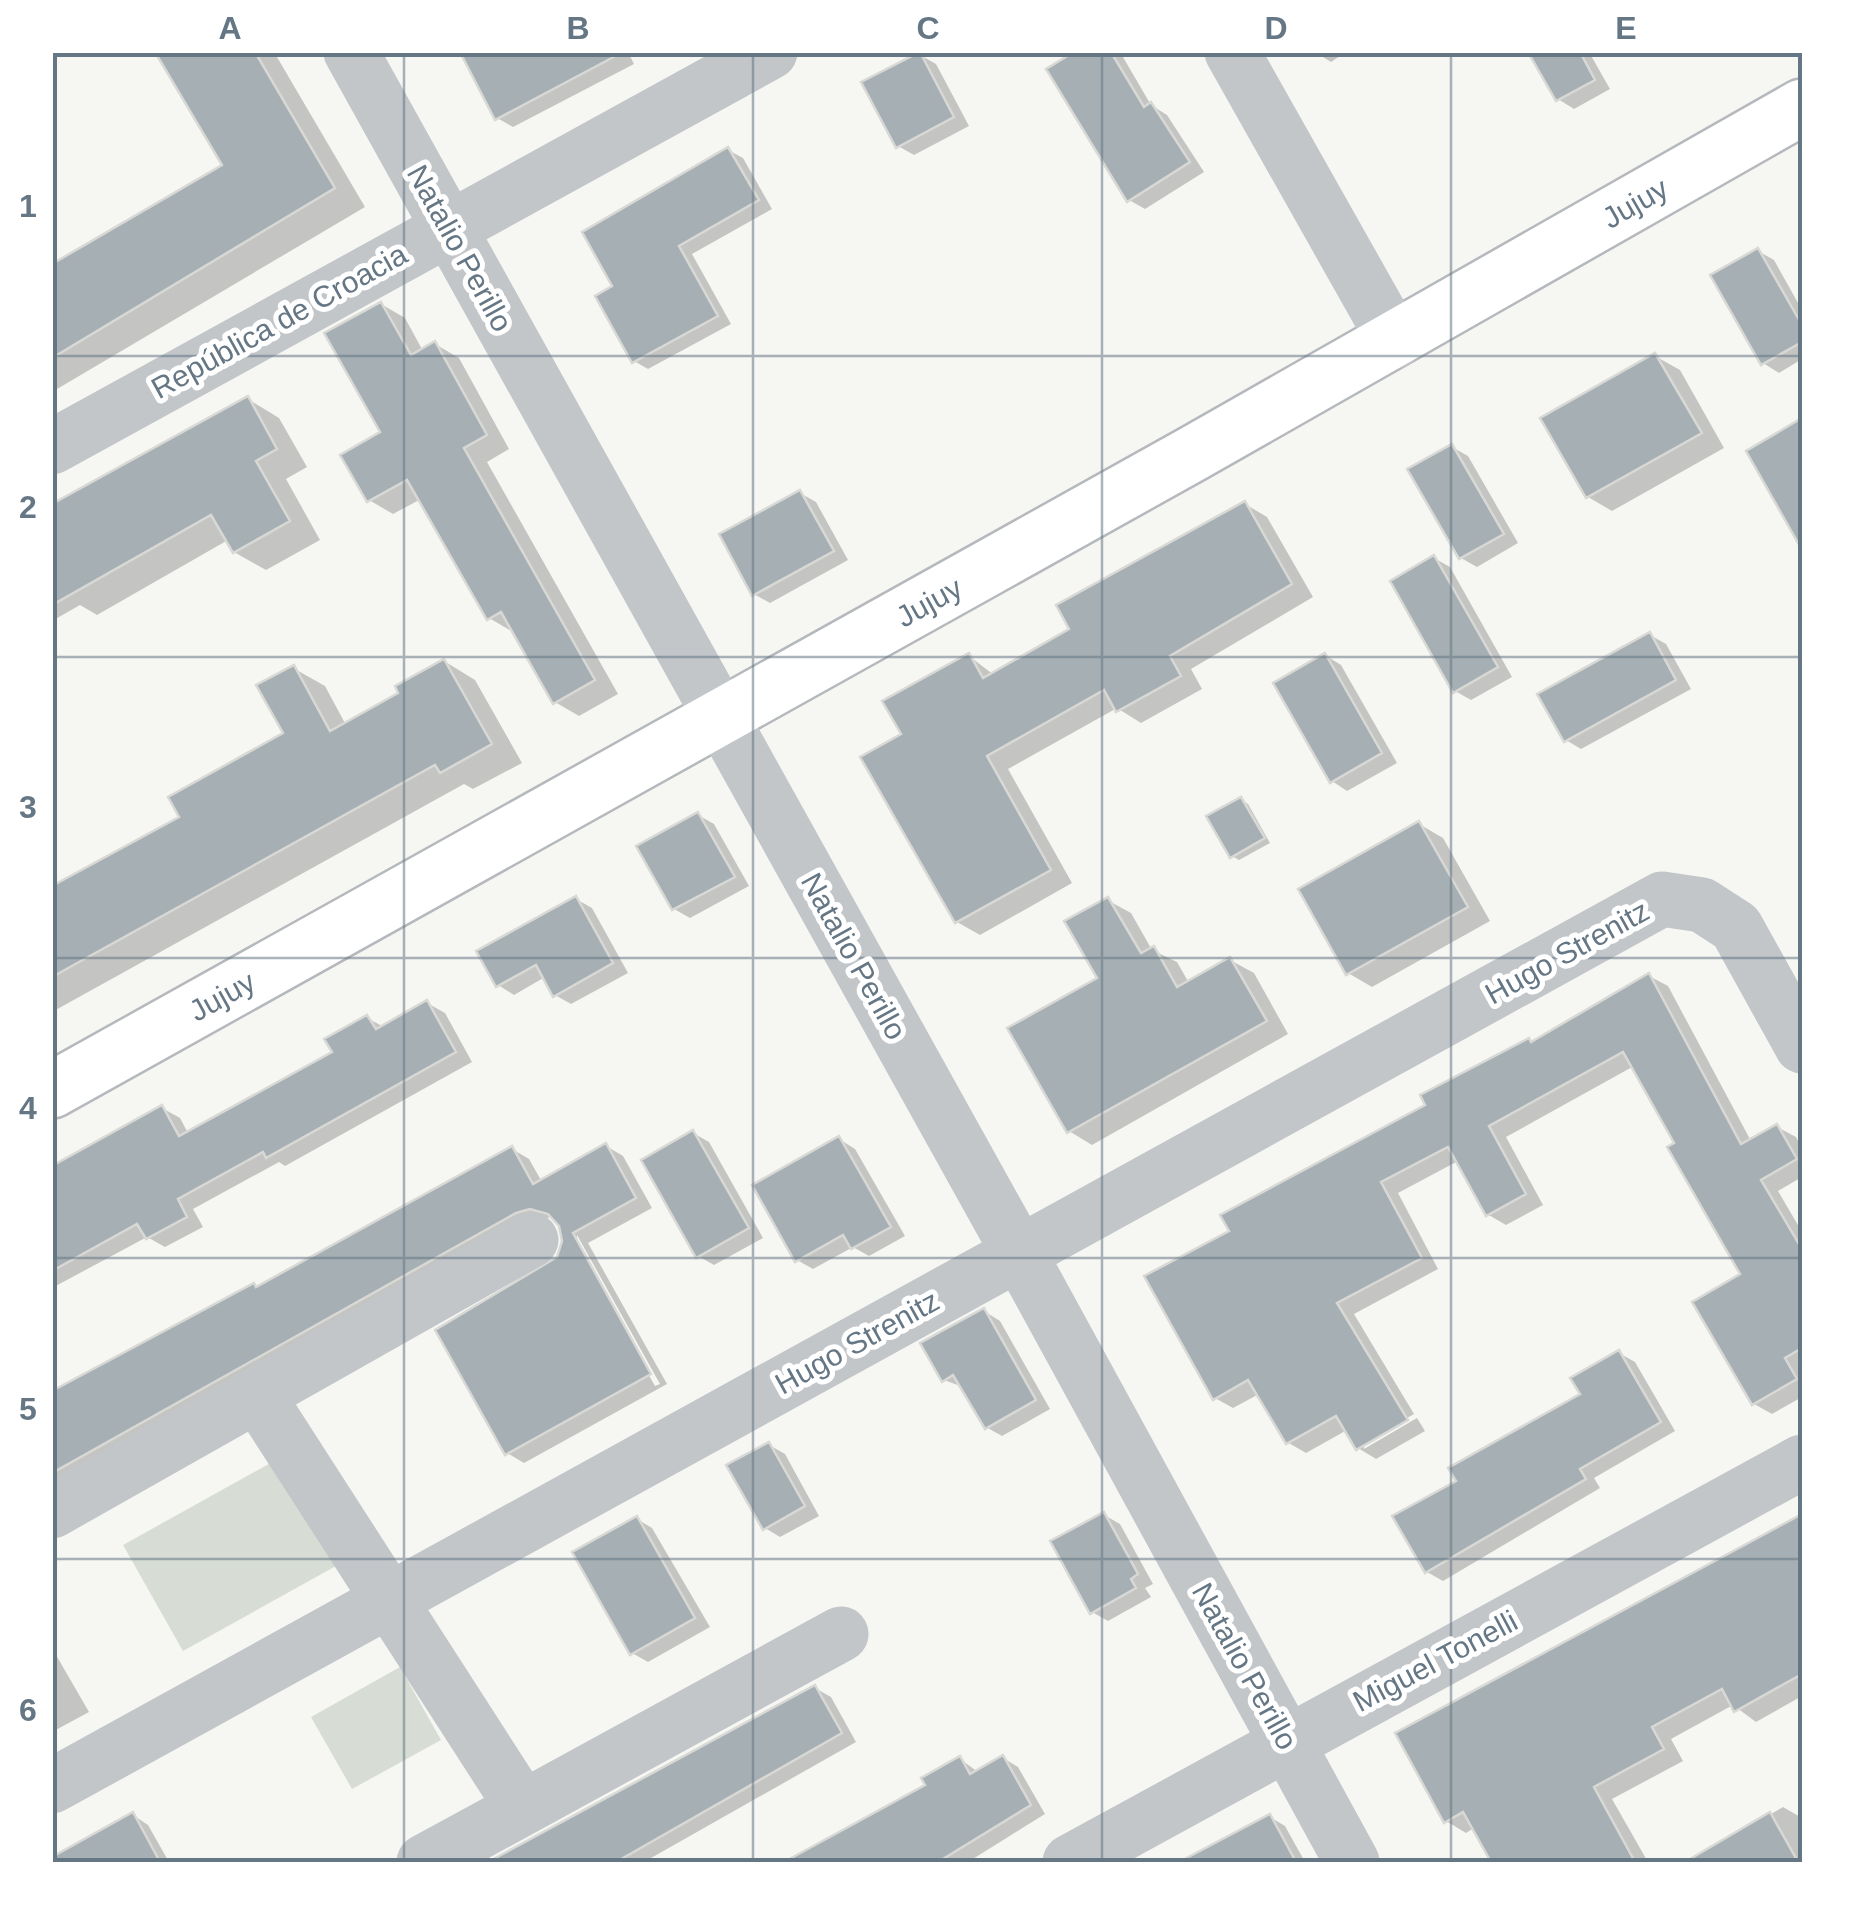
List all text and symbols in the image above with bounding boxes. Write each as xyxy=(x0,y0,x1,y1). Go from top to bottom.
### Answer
text: A xyxy=(218,10,242,46)
text: B xyxy=(566,10,590,46)
text: C xyxy=(916,10,940,46)
text: D xyxy=(1264,10,1288,46)
text: E xyxy=(1615,10,1637,46)
street label: Natalio Perillo xyxy=(401,159,519,337)
street label: Jujuy xyxy=(1596,171,1674,235)
text: 1 xyxy=(19,188,37,224)
street label: República de Croacia xyxy=(146,237,413,405)
text: 2 xyxy=(19,489,37,525)
street label: Jujuy xyxy=(890,571,968,633)
text: 3 xyxy=(19,789,37,825)
street label: Natalio Perillo xyxy=(795,867,913,1045)
street label: Hugo Strenitz xyxy=(1480,894,1654,1010)
street label: Jujuy xyxy=(183,965,261,1027)
text: 4 xyxy=(19,1090,37,1126)
street label: Hugo Strenitz xyxy=(770,1284,944,1400)
text: 5 xyxy=(19,1391,37,1427)
street label: Natalio Perillo xyxy=(1186,1577,1304,1755)
street label: Miguel Tonelli xyxy=(1347,1604,1523,1718)
text: 6 xyxy=(19,1692,37,1728)

